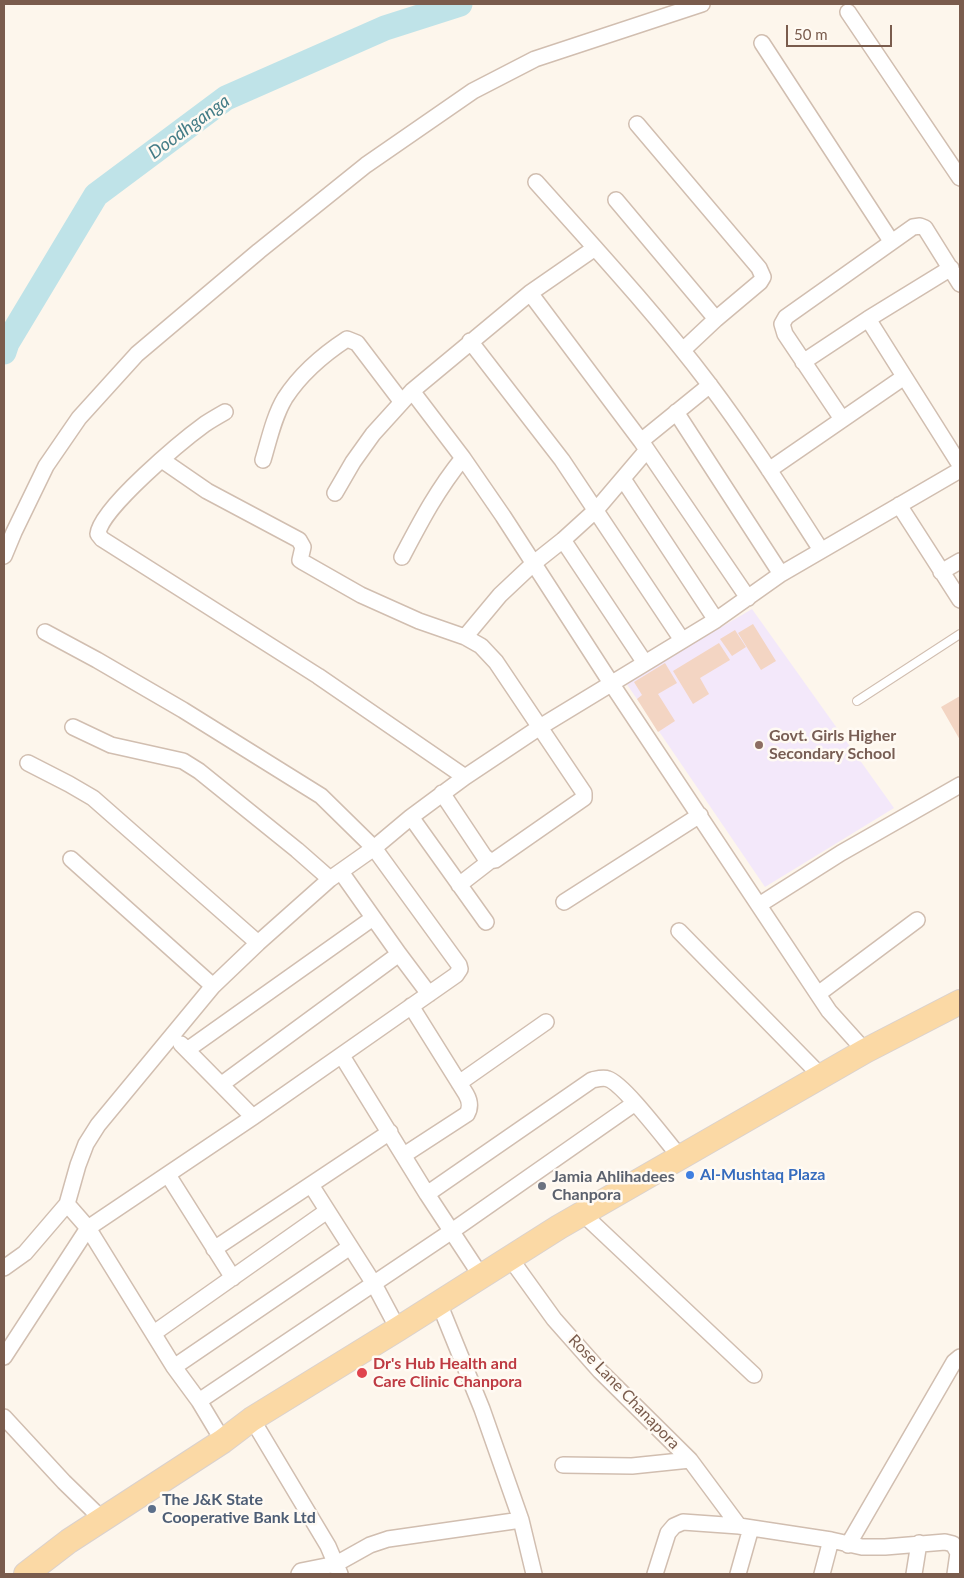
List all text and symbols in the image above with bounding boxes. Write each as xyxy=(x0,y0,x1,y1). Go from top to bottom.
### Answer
scale bar xyxy=(789,15,895,47)
text: 50 m xyxy=(794,25,828,43)
water label: Doodhganga xyxy=(144,90,234,164)
place label: Govt. Girls Higher Secondary School xyxy=(769,726,896,764)
marker: Govt. Girls Higher Secondary School xyxy=(753,739,765,751)
place label: Al-Mushtaq Plaza xyxy=(700,1165,825,1185)
place label: Jamia Ahlihadees Chanpora xyxy=(552,1167,675,1205)
marker: Al-Mushtaq Plaza xyxy=(684,1169,696,1181)
marker: Jamia Ahlihadees Chanpora xyxy=(536,1180,548,1192)
street label: Rose Lane Chanapora xyxy=(564,1331,684,1453)
place label: Dr's Hub Health and Care Clinic Chanpora xyxy=(373,1354,522,1392)
marker: Dr's Hub Health and Care Clinic Chanpora xyxy=(355,1366,369,1380)
place label: The J&K State Cooperative Bank Ltd xyxy=(162,1490,316,1528)
marker: The J&K State Cooperative Bank Ltd xyxy=(146,1503,158,1515)

